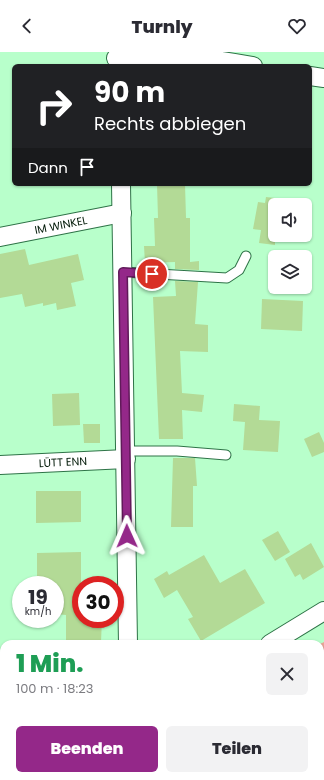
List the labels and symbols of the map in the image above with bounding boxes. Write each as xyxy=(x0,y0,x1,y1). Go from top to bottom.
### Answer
street label: IM WINKEL xyxy=(33,212,89,238)
pin xyxy=(135,257,169,291)
street label: LÜTT ENN xyxy=(38,453,87,471)
position arrow xyxy=(106,515,148,557)
speed limit sign: 30 xyxy=(72,576,124,628)

